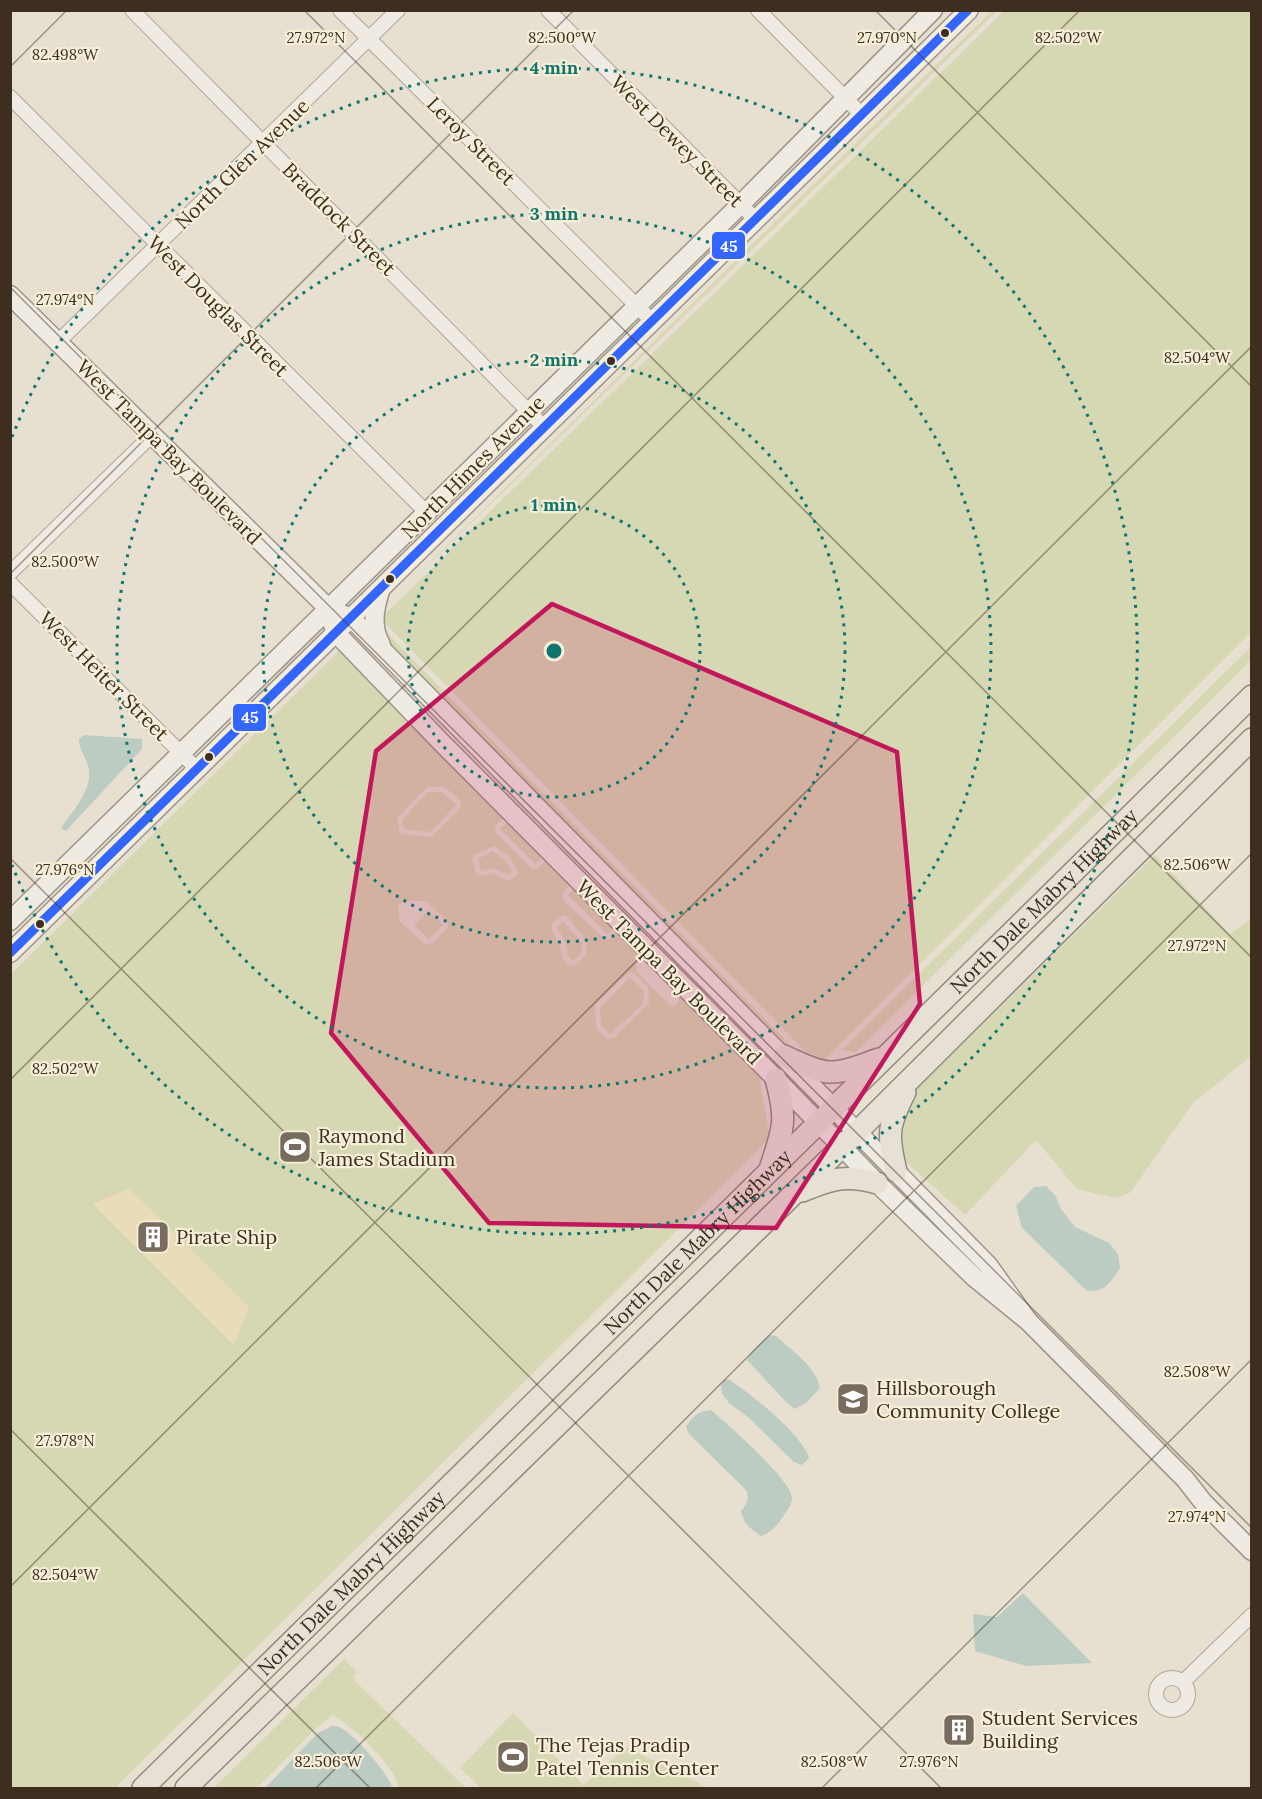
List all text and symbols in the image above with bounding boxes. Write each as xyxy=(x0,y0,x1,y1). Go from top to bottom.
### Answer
unlabelled marker xyxy=(939,27,951,39)
text: 27.972°N xyxy=(287,28,345,47)
text: 82.500°W xyxy=(528,28,597,47)
text: 27.970°N xyxy=(857,28,917,47)
text: 82.502°W xyxy=(1035,28,1102,47)
text: 82.498°W xyxy=(32,45,99,64)
text: 4 min xyxy=(530,56,579,79)
street label: West Dewey Street xyxy=(606,69,749,212)
street label: Leroy Street xyxy=(422,91,521,190)
street label: North Glen Avenue xyxy=(169,93,314,234)
street label: Braddock Street xyxy=(277,157,401,281)
text: 3 min xyxy=(530,202,579,225)
street label: West Douglas Street xyxy=(143,230,294,382)
line badge: 45 xyxy=(711,231,746,260)
text: 45 xyxy=(720,236,738,256)
text: 27.974°N xyxy=(36,290,94,309)
text: 2 min xyxy=(530,348,579,371)
text: 82.504°W xyxy=(1164,348,1231,367)
street label: West Tampa Bay Boulevard xyxy=(72,354,267,549)
unlabelled marker xyxy=(605,355,617,367)
street label: North Himes Avenue xyxy=(396,390,550,544)
text: 1 min xyxy=(531,493,577,516)
text: 82.500°W xyxy=(31,552,100,571)
unlabelled marker xyxy=(384,573,396,585)
street label: West Heiter Street xyxy=(34,606,175,746)
centre of rings xyxy=(544,641,564,661)
line badge: 45 xyxy=(232,703,267,732)
text: 45 xyxy=(241,707,259,727)
unlabelled marker xyxy=(203,751,215,763)
street label: North Dale Mabry Highway xyxy=(944,803,1143,999)
text: 82.506°W xyxy=(1163,855,1232,874)
text: 27.976°N xyxy=(35,860,95,879)
street label: West Tampa Bay Boulevard xyxy=(572,874,767,1069)
unlabelled marker xyxy=(34,918,46,930)
text: 27.972°N xyxy=(1168,936,1226,955)
text: 82.502°W xyxy=(32,1059,99,1078)
place label: Raymond James Stadium xyxy=(317,1123,456,1171)
sports icon: Raymond James Stadium xyxy=(277,1129,313,1165)
street label: North Dale Mabry Highway xyxy=(598,1144,796,1340)
building icon: Pirate Ship xyxy=(135,1219,171,1255)
place label: Pirate Ship xyxy=(176,1224,277,1249)
text: 82.508°W xyxy=(1163,1362,1232,1381)
place label: Hillsborough Community College xyxy=(876,1375,1060,1423)
school or university icon: Hillsborough Community College xyxy=(835,1381,871,1417)
text: 27.978°N xyxy=(35,1431,95,1450)
street label: North Dale Mabry Highway xyxy=(252,1485,450,1681)
text: 27.974°N xyxy=(1168,1507,1226,1526)
text: 82.504°W xyxy=(32,1565,99,1584)
place label: Student Services Building xyxy=(982,1705,1138,1753)
building icon: Student Services Building xyxy=(941,1712,977,1748)
place label: The Tejas Pradip Patel Tennis Center xyxy=(536,1732,719,1780)
sports icon: The Tejas Pradip Patel Tennis Center xyxy=(495,1739,531,1775)
text: 82.506°W xyxy=(294,1752,363,1771)
text: 82.508°W xyxy=(800,1752,869,1771)
text: 27.976°N xyxy=(899,1752,959,1771)

